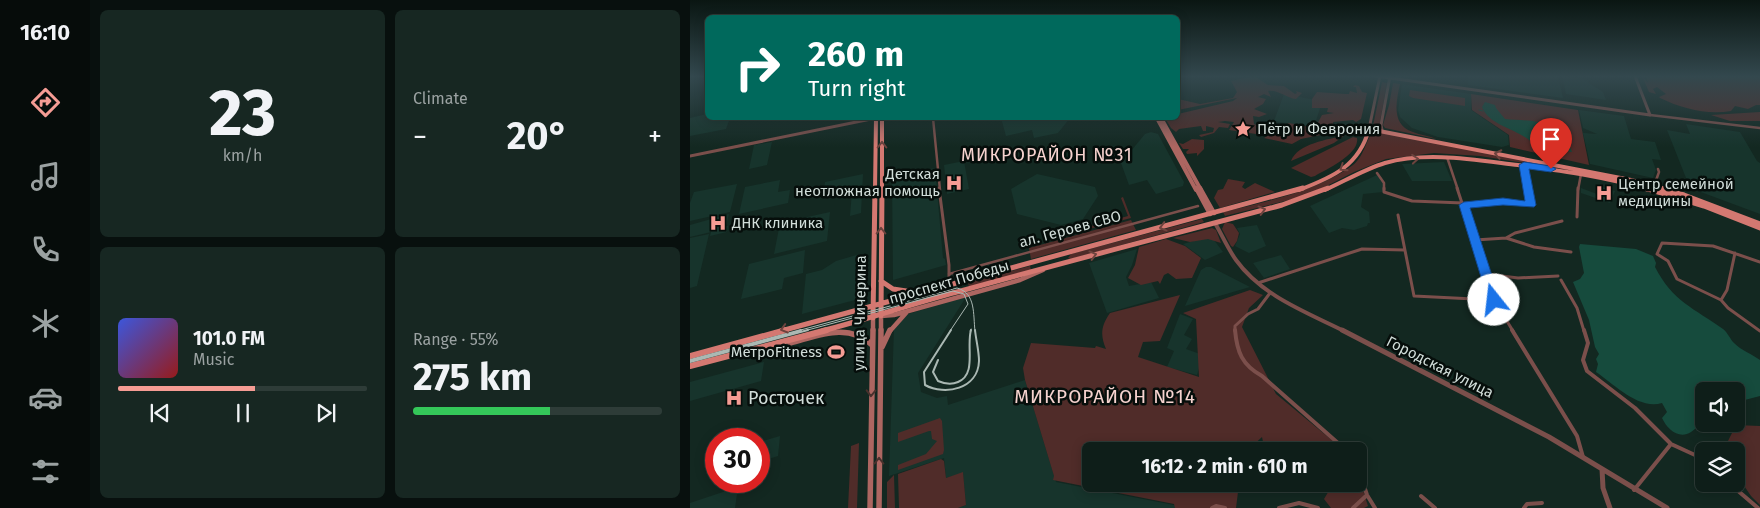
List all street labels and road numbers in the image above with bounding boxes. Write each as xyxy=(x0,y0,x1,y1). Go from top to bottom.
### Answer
street label: ал. Героев СВО xyxy=(1017,207,1123,251)
street label: улица Чичерина xyxy=(850,255,870,371)
street label: проспект Победы xyxy=(887,256,1011,308)
street label: Городская улица xyxy=(1383,332,1497,402)

